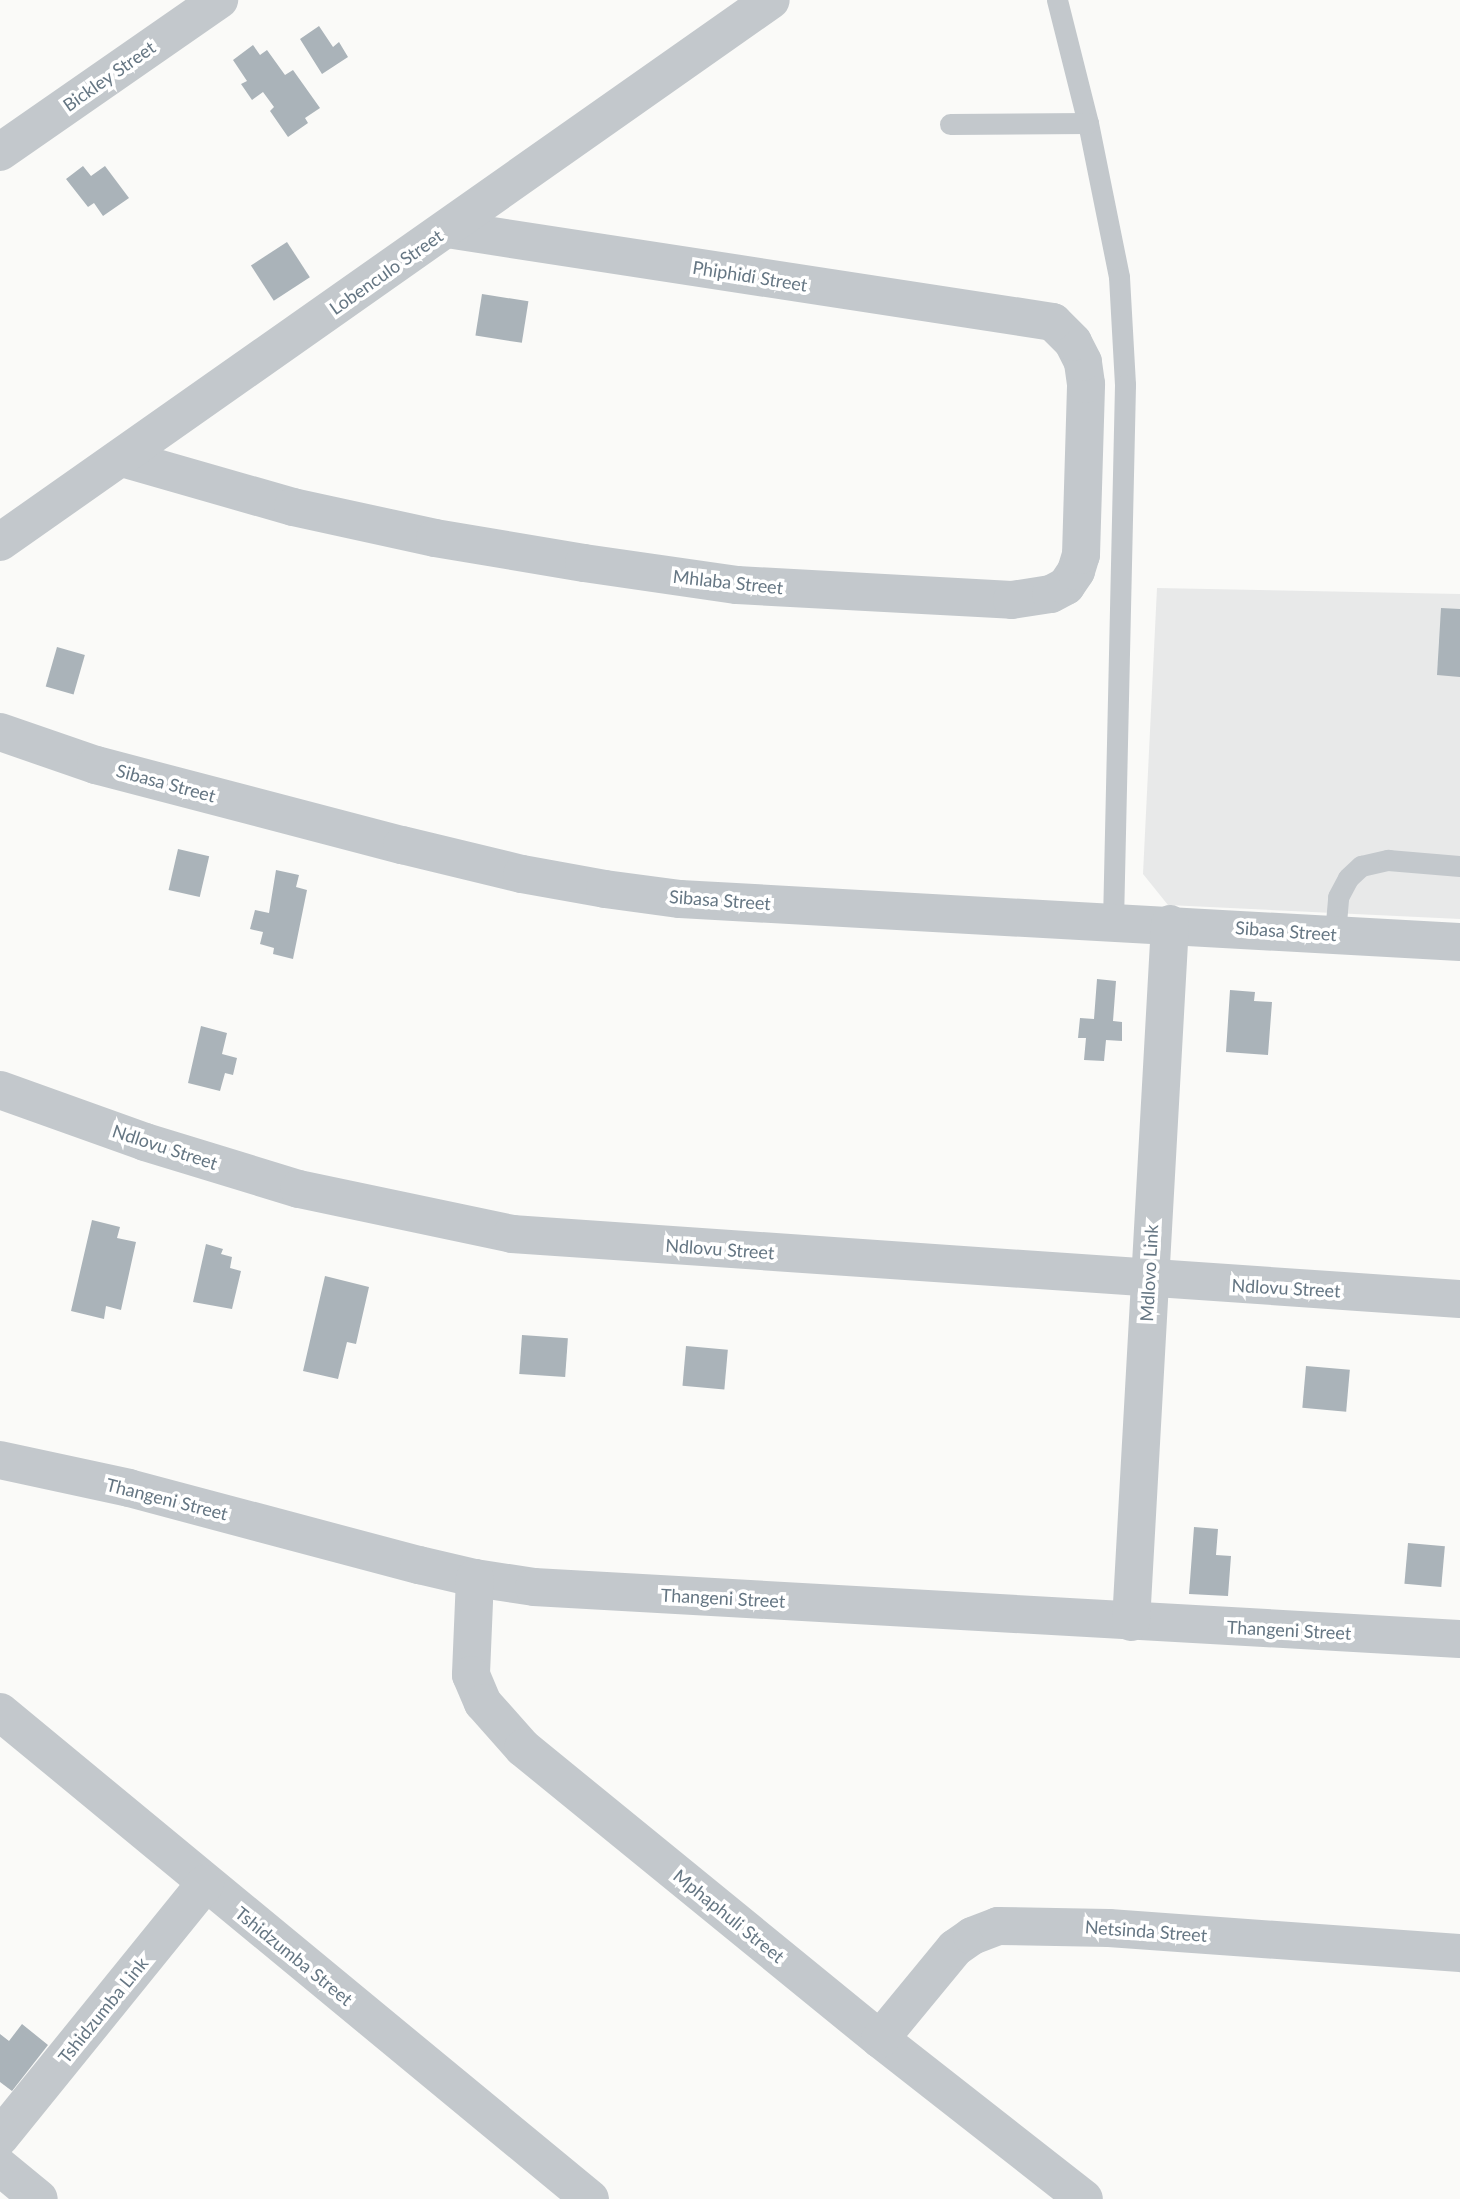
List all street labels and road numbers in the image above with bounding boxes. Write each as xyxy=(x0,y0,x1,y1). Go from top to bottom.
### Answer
street label: Bickley Street xyxy=(58,36,160,116)
street label: Lobenculo Street xyxy=(325,225,447,319)
street label: Phiphidi Street xyxy=(691,256,809,296)
street label: Mhlaba Street xyxy=(672,565,784,599)
street label: Sibasa Street xyxy=(114,759,218,807)
street label: Sibasa Street xyxy=(668,886,772,914)
street label: Sibasa Street xyxy=(1234,917,1338,945)
street label: Ndlovu Street xyxy=(110,1120,220,1174)
street label: Mdlovo Link xyxy=(1136,1224,1162,1322)
street label: Ndlovu Street xyxy=(665,1234,775,1264)
street label: Ndlovu Street xyxy=(1231,1274,1341,1302)
street label: Thangeni Street xyxy=(104,1473,230,1525)
street label: Thangeni Street xyxy=(660,1584,786,1612)
street label: Thangeni Street xyxy=(1226,1616,1352,1644)
street label: Mphaphuli Street xyxy=(669,1865,789,1967)
street label: Tshidzumba Street xyxy=(231,1902,357,2010)
street label: Netsinda Street xyxy=(1084,1916,1208,1946)
street label: Tshidzumba Link xyxy=(54,1953,152,2067)

